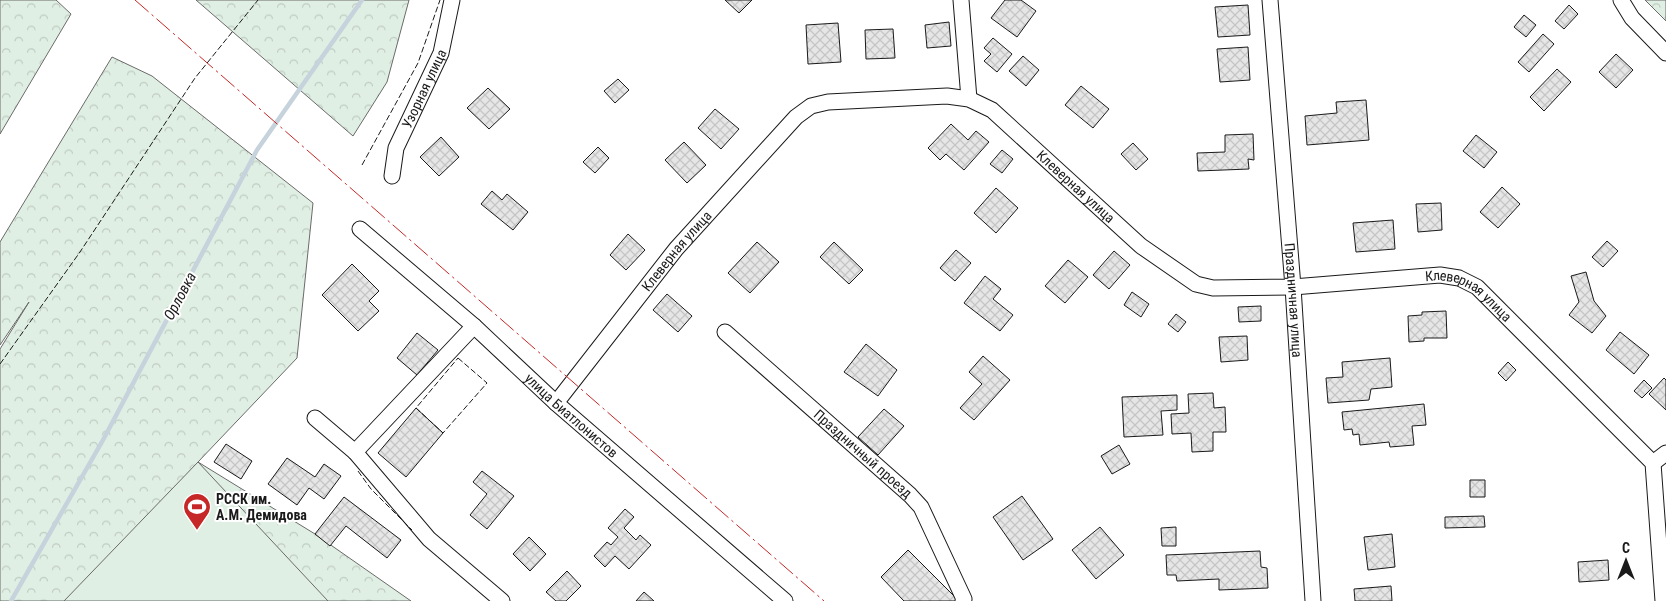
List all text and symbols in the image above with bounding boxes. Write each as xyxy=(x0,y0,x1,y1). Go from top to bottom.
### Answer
street label: Узорная улица xyxy=(399,47,450,131)
street label: Клеверная улица xyxy=(1034,147,1118,226)
street label: Клеверная улица xyxy=(638,208,715,294)
street label: Праздничная улица xyxy=(1281,242,1305,358)
street label: Клеверная улица xyxy=(1424,267,1515,325)
water label: Орловка xyxy=(160,269,200,323)
street label: улица Биатлонистов xyxy=(522,370,621,461)
street label: Праздничный проезд xyxy=(811,406,916,501)
place label: РССК им. А.М. Демидова xyxy=(216,491,307,523)
sports icon: РССК им. А.М. Демидова xyxy=(182,492,212,531)
north arrow xyxy=(1601,536,1651,586)
text: С xyxy=(1622,540,1630,556)

